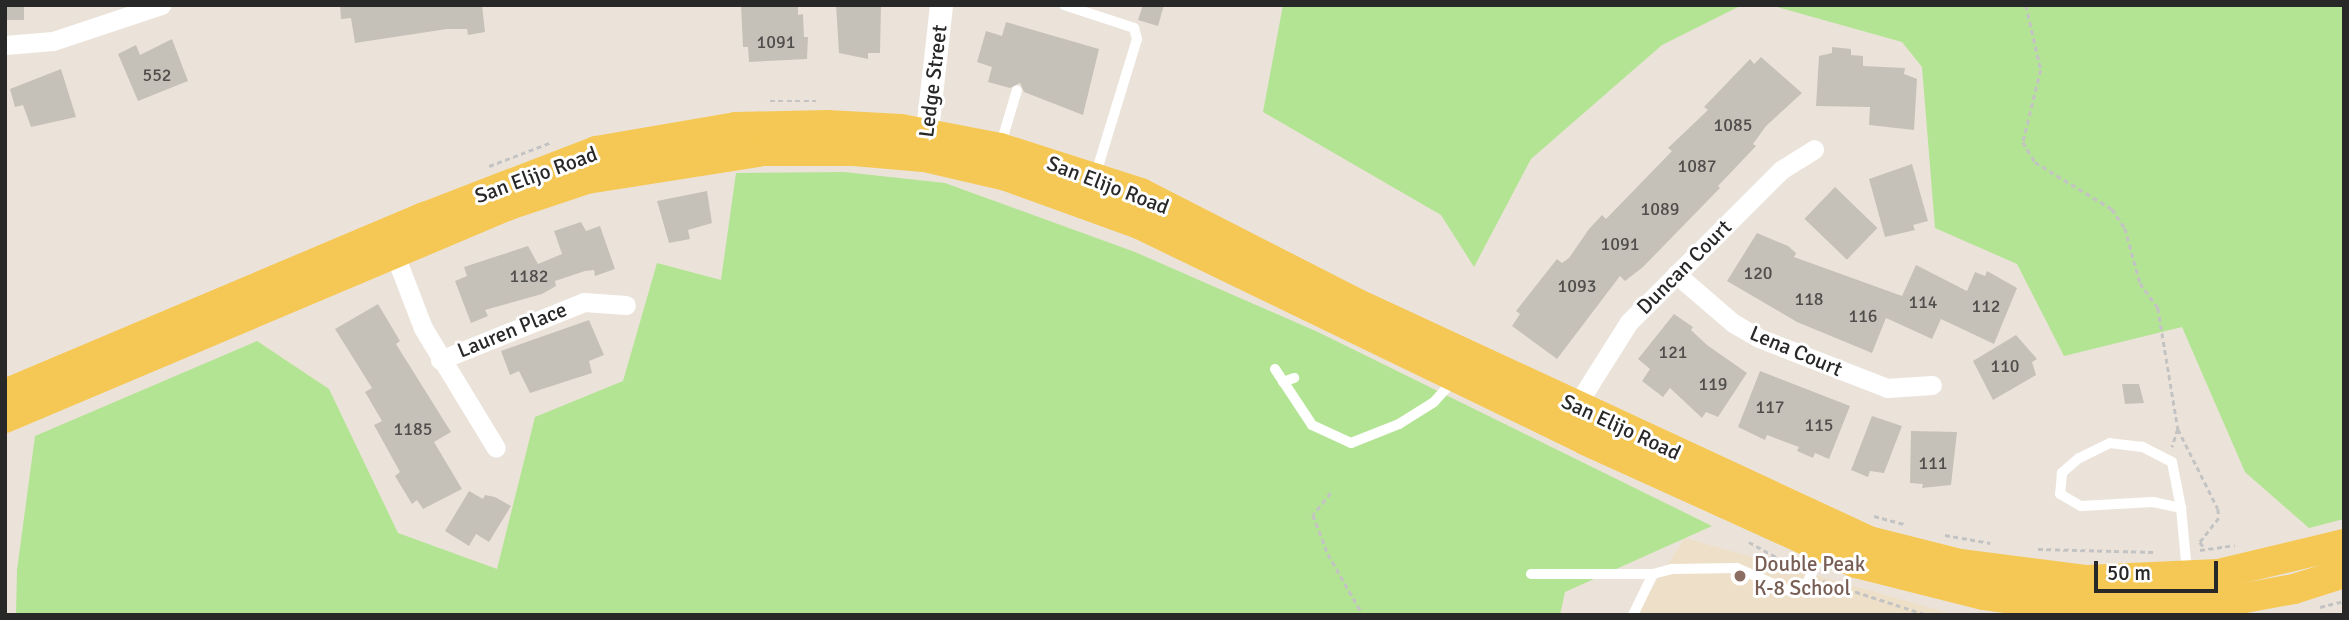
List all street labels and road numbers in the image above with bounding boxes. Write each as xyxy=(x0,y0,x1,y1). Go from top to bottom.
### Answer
street label: Ledge Street xyxy=(914,23,952,139)
street label: San Elijo Road xyxy=(471,141,601,209)
street label: San Elijo Road xyxy=(1044,150,1172,220)
street label: Duncan Court xyxy=(1631,214,1737,320)
street label: Lauren Place xyxy=(454,297,570,363)
street label: Lena Court xyxy=(1746,320,1846,382)
street label: San Elijo Road xyxy=(1558,388,1684,466)

